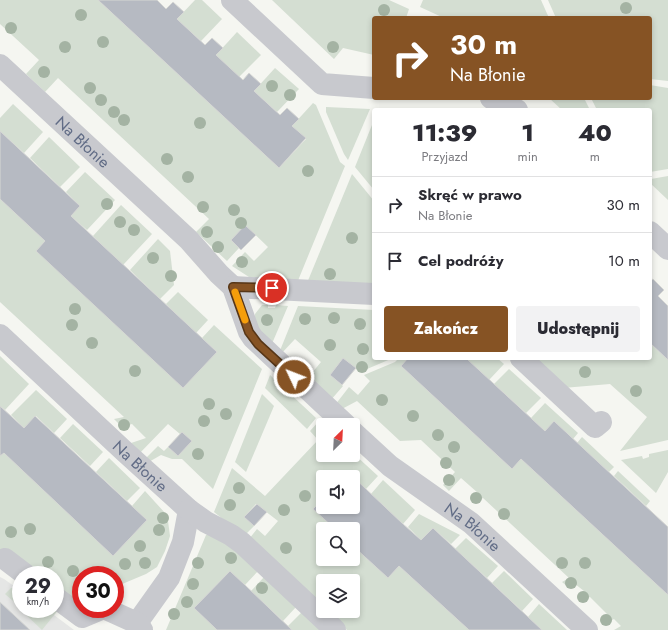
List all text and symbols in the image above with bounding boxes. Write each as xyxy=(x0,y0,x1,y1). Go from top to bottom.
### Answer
text: 30 m xyxy=(450,24,517,65)
icon: right xyxy=(384,32,436,84)
text: Na Błonie xyxy=(450,62,525,88)
street label: Na Błonie xyxy=(50,111,115,173)
text: 11:39 xyxy=(412,115,477,150)
text: 1 xyxy=(521,115,534,150)
text: 40 xyxy=(578,115,612,150)
text: Przyjazd xyxy=(422,147,468,166)
text: min xyxy=(518,147,538,166)
text: m xyxy=(590,147,600,166)
text: Skręć w prawo xyxy=(418,184,522,206)
icon: right xyxy=(384,194,406,216)
text: 30 m xyxy=(607,194,640,216)
text: Na Błonie xyxy=(418,206,472,225)
icon: arrive xyxy=(384,250,406,272)
text: Cel podróży xyxy=(418,250,503,272)
text: 10 m xyxy=(608,250,640,272)
pin xyxy=(255,271,289,305)
icon: arrive xyxy=(261,277,283,299)
button: Zakończ xyxy=(384,306,508,352)
button: Udostępnij xyxy=(516,306,640,352)
position arrow xyxy=(273,356,315,398)
north arrow xyxy=(316,418,360,462)
map controls xyxy=(316,418,360,618)
street label: Na Błonie xyxy=(108,435,173,497)
button: sound xyxy=(316,470,360,514)
street label: Na Błonie xyxy=(440,497,506,557)
button: search xyxy=(316,522,360,566)
speed limit sign: 30 xyxy=(72,566,124,618)
text: 29 xyxy=(25,572,51,601)
button: layers xyxy=(316,574,360,618)
text: km/h xyxy=(27,594,49,609)

